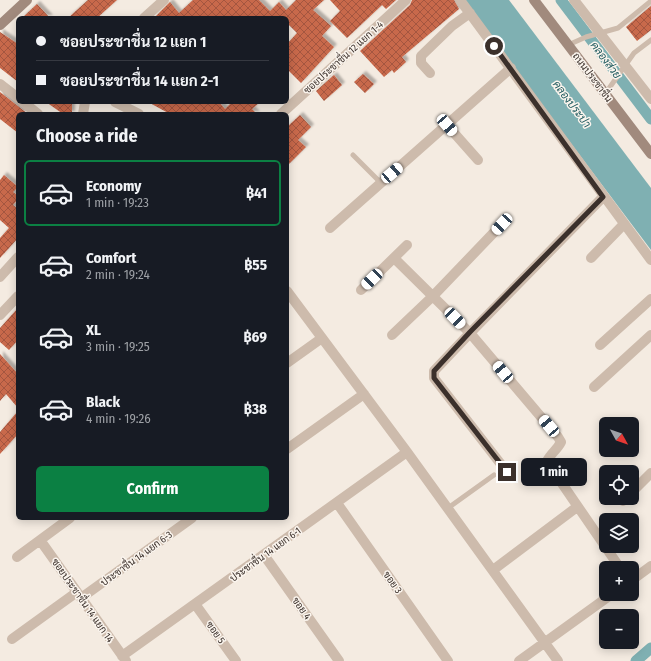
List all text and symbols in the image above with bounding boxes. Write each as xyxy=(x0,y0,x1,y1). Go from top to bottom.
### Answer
street label: ซอยประชาชื่น 12 แยก 1-4 xyxy=(299,17,386,97)
text: ซอยประชาชื่น 12 แยก 1 xyxy=(60,33,206,51)
route start xyxy=(485,37,503,55)
water label: คลองส่วย xyxy=(588,39,625,82)
street label: ถนนประชาชื่น xyxy=(570,49,617,105)
text: ซอยประชาชื่น 14 แยก 2-1 xyxy=(60,72,219,90)
water label: คลองประปา xyxy=(550,78,593,130)
car xyxy=(435,112,459,138)
text: Choose a ride xyxy=(36,125,138,147)
car xyxy=(379,161,405,185)
icon: car xyxy=(38,175,74,211)
text: Economy xyxy=(86,177,141,195)
text: ฿41 xyxy=(246,184,267,202)
text: 1 min · 19:23 xyxy=(86,195,149,210)
car xyxy=(489,211,515,237)
icon: car xyxy=(38,247,74,283)
text: Comfort xyxy=(86,249,137,267)
text: ฿55 xyxy=(244,256,267,274)
car xyxy=(359,266,385,292)
text: 2 min · 19:24 xyxy=(86,267,150,282)
car xyxy=(442,305,468,331)
icon: car xyxy=(38,319,74,355)
text: XL xyxy=(86,321,101,339)
text: ฿69 xyxy=(243,328,267,346)
text: 3 min · 19:25 xyxy=(86,339,150,354)
car xyxy=(491,359,515,385)
icon: car xyxy=(38,391,74,427)
text: Black xyxy=(86,393,120,411)
text: ฿38 xyxy=(244,400,267,418)
text: 4 min · 19:26 xyxy=(86,411,151,426)
car xyxy=(537,413,561,439)
north arrow xyxy=(599,417,639,457)
map controls xyxy=(599,417,639,649)
callout: 1 min xyxy=(521,458,587,486)
route end xyxy=(498,463,516,481)
text: 1 min xyxy=(540,464,568,479)
button: locate xyxy=(599,465,639,505)
button: Confirm xyxy=(36,466,269,512)
button: layers xyxy=(599,513,639,553)
street label: ประชาชื่น 14 แยก 6-1 xyxy=(226,523,303,585)
street label: ประชาชื่น 14 แยก 6-3 xyxy=(97,526,175,589)
street label: ซอยประชาชื่น 14 แยก 14 xyxy=(49,555,118,645)
button: + xyxy=(599,561,639,601)
street label: ขอย 3 xyxy=(380,569,404,596)
street label: ขอย 4 xyxy=(289,595,313,622)
button: − xyxy=(599,609,639,649)
street label: ฃอย 5 xyxy=(203,619,227,646)

